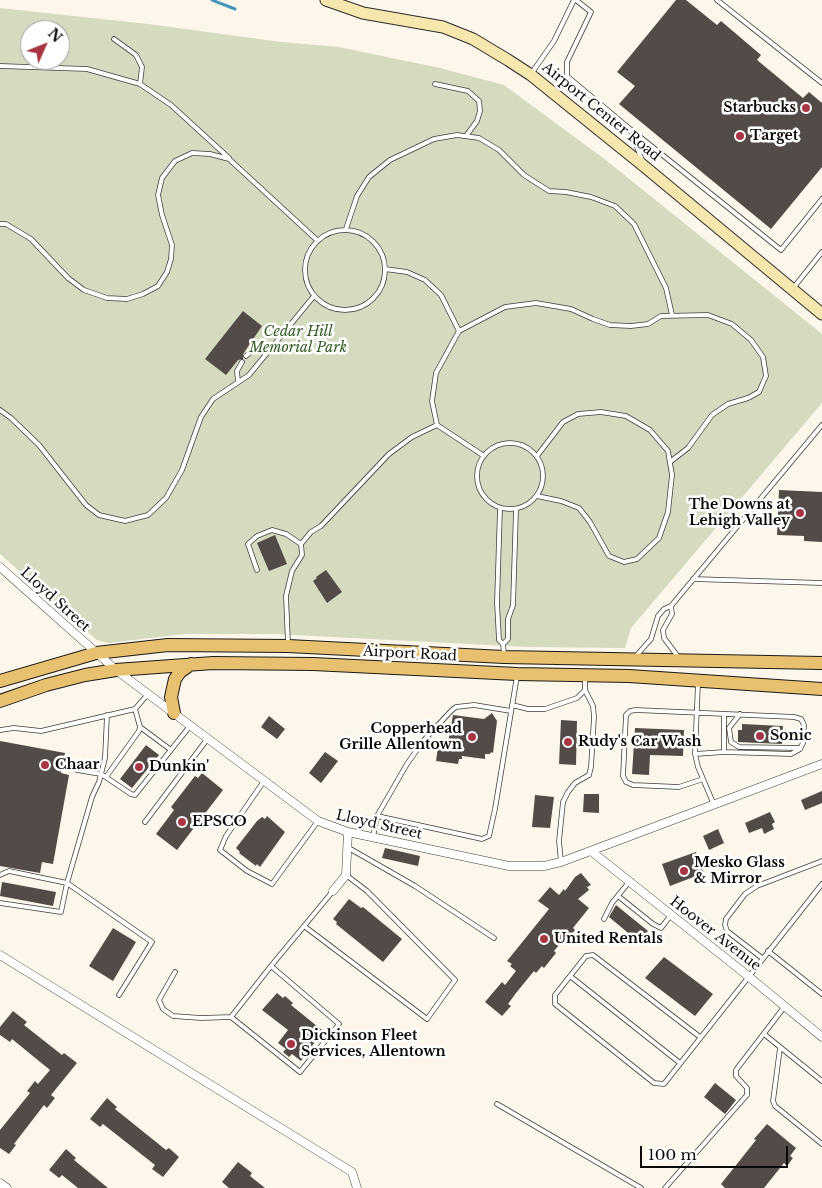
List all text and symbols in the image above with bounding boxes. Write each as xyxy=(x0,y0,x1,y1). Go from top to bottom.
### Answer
north arrow xyxy=(20,20,70,70)
text: N xyxy=(44,24,66,46)
street label: Airport Center Road xyxy=(539,59,663,165)
place label: Starbucks xyxy=(723,100,796,116)
marker: Starbucks xyxy=(800,102,812,114)
place label: Target xyxy=(750,128,798,144)
marker: Target xyxy=(734,130,746,142)
park label: Cedar Hill Memorial Park xyxy=(249,324,347,357)
place label: The Downs at Lehigh Valley xyxy=(688,497,790,530)
marker: The Downs at Lehigh Valley xyxy=(794,507,806,519)
street label: Lloyd Street xyxy=(17,564,93,636)
street label: Airport Road xyxy=(363,643,457,665)
place label: Copperhead Grille Allentown xyxy=(339,721,462,754)
place label: Sonic xyxy=(770,728,812,744)
marker: Sonic xyxy=(754,730,766,742)
marker: Copperhead Grille Allentown xyxy=(466,731,478,743)
place label: Rudy's Car Wash xyxy=(578,734,702,750)
marker: Rudy's Car Wash xyxy=(562,736,574,748)
place label: Chaar xyxy=(55,757,100,773)
marker: Chaar xyxy=(39,759,51,771)
place label: Dunkin' xyxy=(149,759,209,775)
marker: Dunkin' xyxy=(133,761,145,773)
street label: Lloyd Street xyxy=(334,807,424,843)
place label: EPSCO xyxy=(192,814,247,830)
marker: EPSCO xyxy=(176,816,188,828)
place label: Mesko Glass & Mirror xyxy=(694,855,785,888)
marker: Mesko Glass & Mirror xyxy=(678,865,690,877)
street label: Hoover Avenue xyxy=(666,893,764,975)
place label: United Rentals xyxy=(554,931,663,947)
marker: United Rentals xyxy=(538,933,550,945)
place label: Dickinson Fleet Services, Allentown xyxy=(301,1028,446,1060)
marker: Dickinson Fleet Services, Allentown xyxy=(285,1038,297,1050)
scale bar xyxy=(642,1136,790,1168)
text: 100 m xyxy=(648,1145,697,1164)

